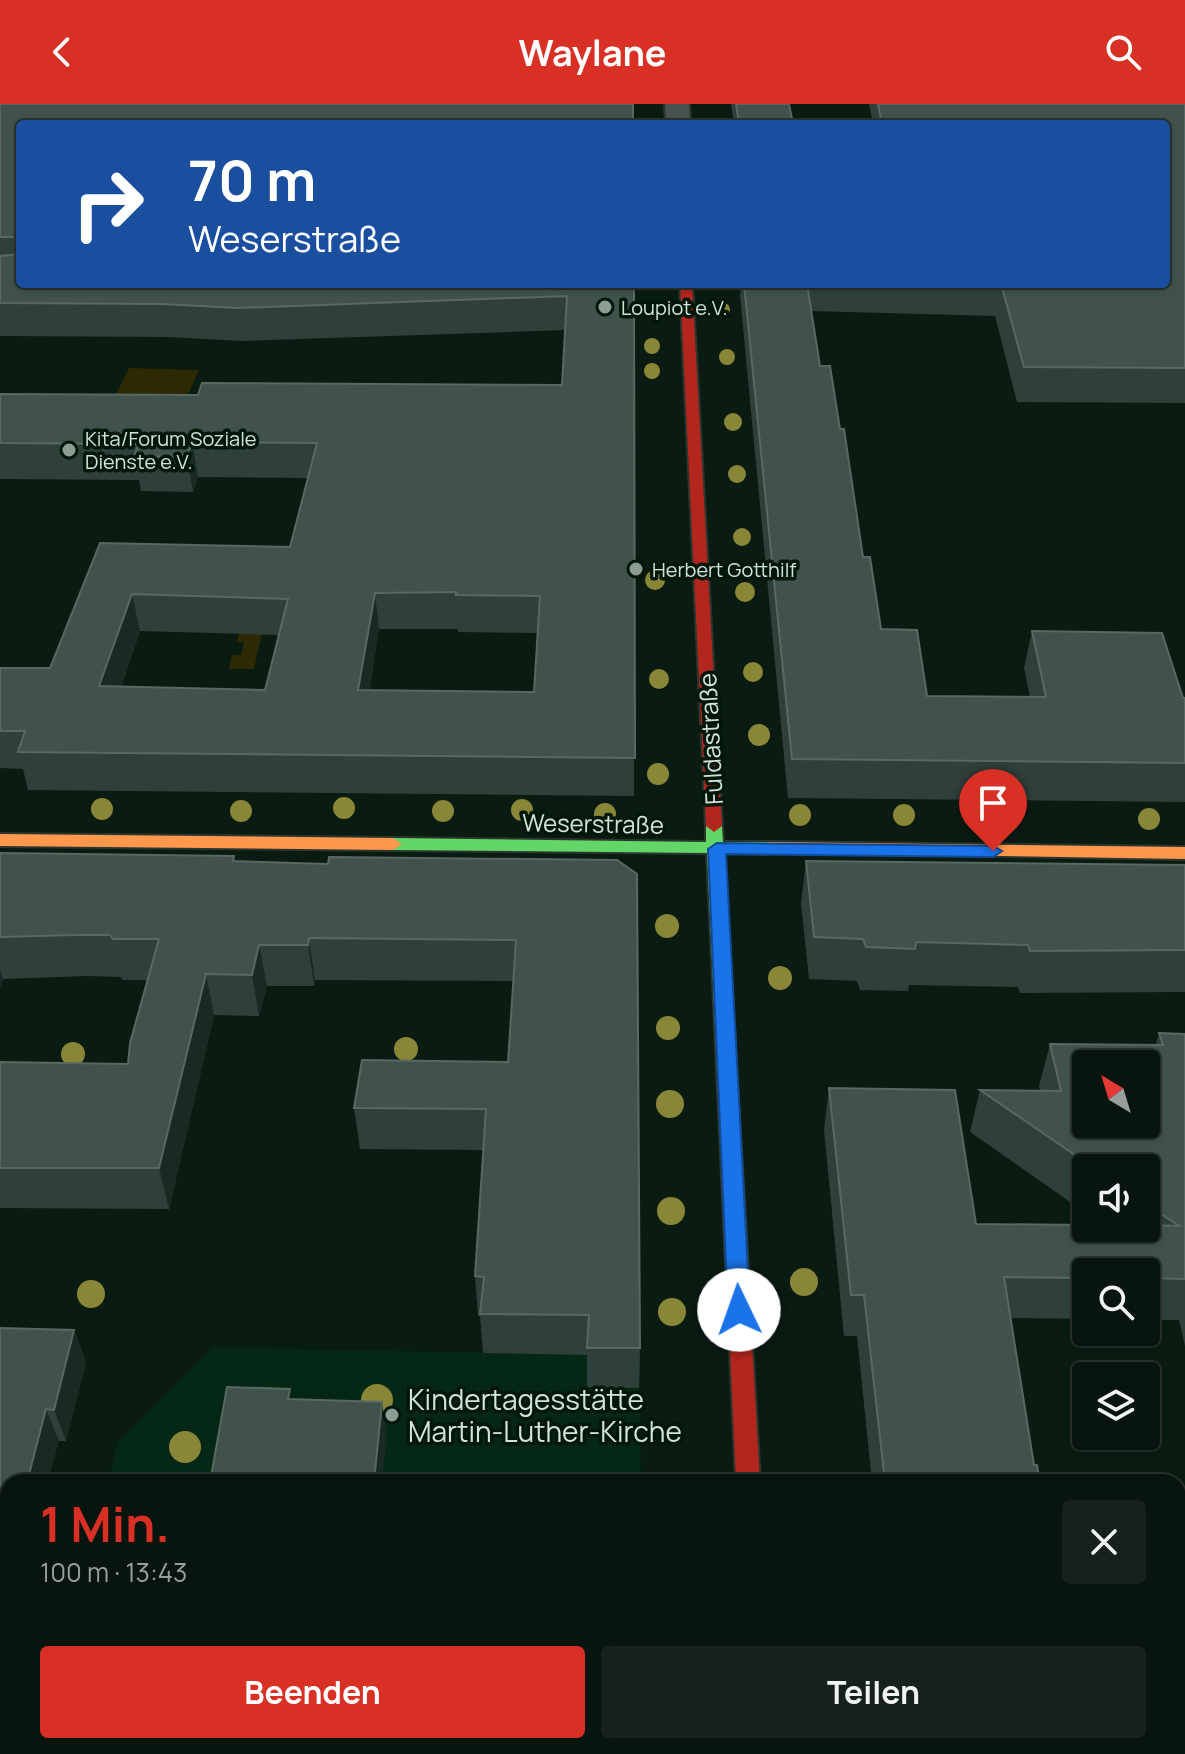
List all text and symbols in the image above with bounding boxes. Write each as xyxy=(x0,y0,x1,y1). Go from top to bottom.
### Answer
text: Waylane xyxy=(518,28,667,77)
icon: back xyxy=(40,30,84,74)
icon: search xyxy=(1101,30,1145,74)
text: 70 m xyxy=(188,141,316,218)
icon: right xyxy=(56,152,160,256)
text: Weserstraße xyxy=(188,214,401,263)
place label: Loupiot e.V. xyxy=(621,294,728,321)
marker: Loupiot e.V. xyxy=(596,298,614,316)
place label: Kita/Forum Soziale Dienste e.V. xyxy=(85,425,257,475)
marker: Kita/Forum Soziale Dienste e.V. xyxy=(60,441,78,459)
place label: Herbert Gotthilf xyxy=(652,556,796,583)
marker: Herbert Gotthilf xyxy=(627,560,645,578)
street label: Fuldastraße xyxy=(690,672,730,806)
pin xyxy=(959,769,1027,851)
icon: arrive xyxy=(971,781,1015,825)
street label: Weserstraße xyxy=(522,805,664,841)
north arrow xyxy=(1072,1050,1160,1138)
map controls xyxy=(1072,1050,1160,1450)
button: sound xyxy=(1072,1154,1160,1242)
button: search xyxy=(1072,1258,1160,1346)
position arrow xyxy=(697,1268,781,1352)
button: layers xyxy=(1072,1362,1160,1450)
place label: Kindertagesstätte Martin-Luther-Kirche xyxy=(408,1380,682,1450)
marker: Kindertagesstätte Martin-Luther-Kirche xyxy=(383,1406,401,1424)
text: 1 Min. xyxy=(40,1491,170,1556)
button: close xyxy=(1062,1500,1146,1584)
text: 100 m · 13:43 xyxy=(40,1554,187,1590)
button: Beenden xyxy=(40,1646,585,1738)
button: Teilen xyxy=(601,1646,1146,1738)

